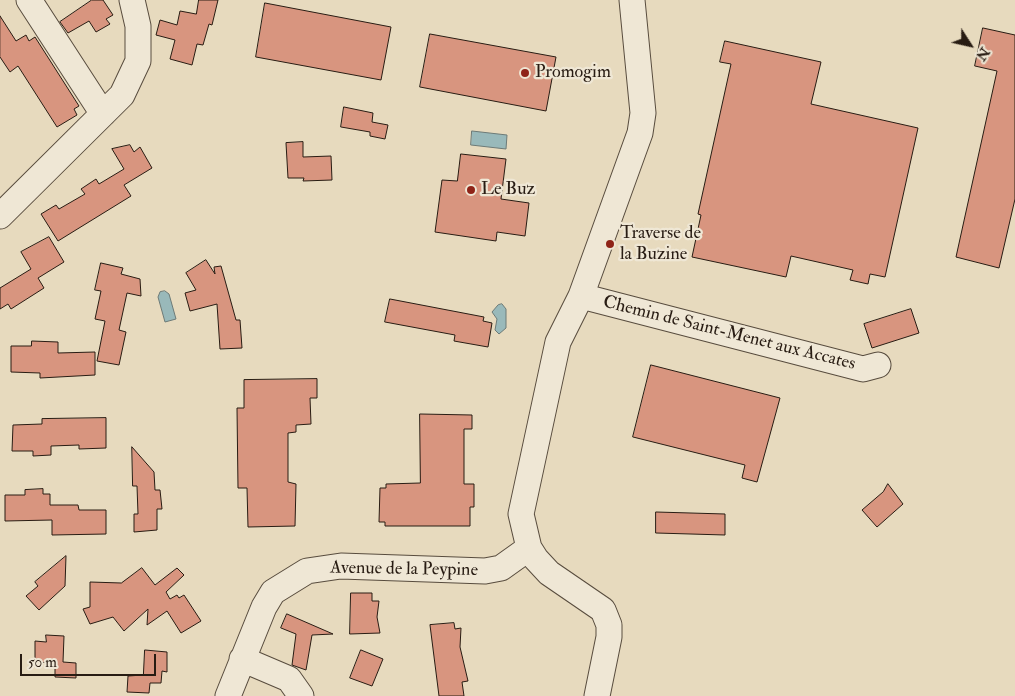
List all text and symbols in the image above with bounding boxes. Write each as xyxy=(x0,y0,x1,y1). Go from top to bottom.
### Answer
north arrow xyxy=(945,20,995,70)
text: N xyxy=(972,44,993,64)
place label: Promogim xyxy=(535,62,611,84)
marker: Promogim xyxy=(519,67,531,79)
place label: Le Buz xyxy=(481,179,535,201)
marker: Le Buz xyxy=(465,184,477,196)
place label: Traverse de la Buzine xyxy=(620,223,701,266)
marker: Traverse de la Buzine xyxy=(604,238,616,250)
street label: Chemin de Saint-Menet aux Accates xyxy=(601,292,857,376)
street label: Avenue de la Peypine xyxy=(330,558,478,582)
scale bar xyxy=(22,644,159,676)
text: 50 m xyxy=(28,653,57,672)

